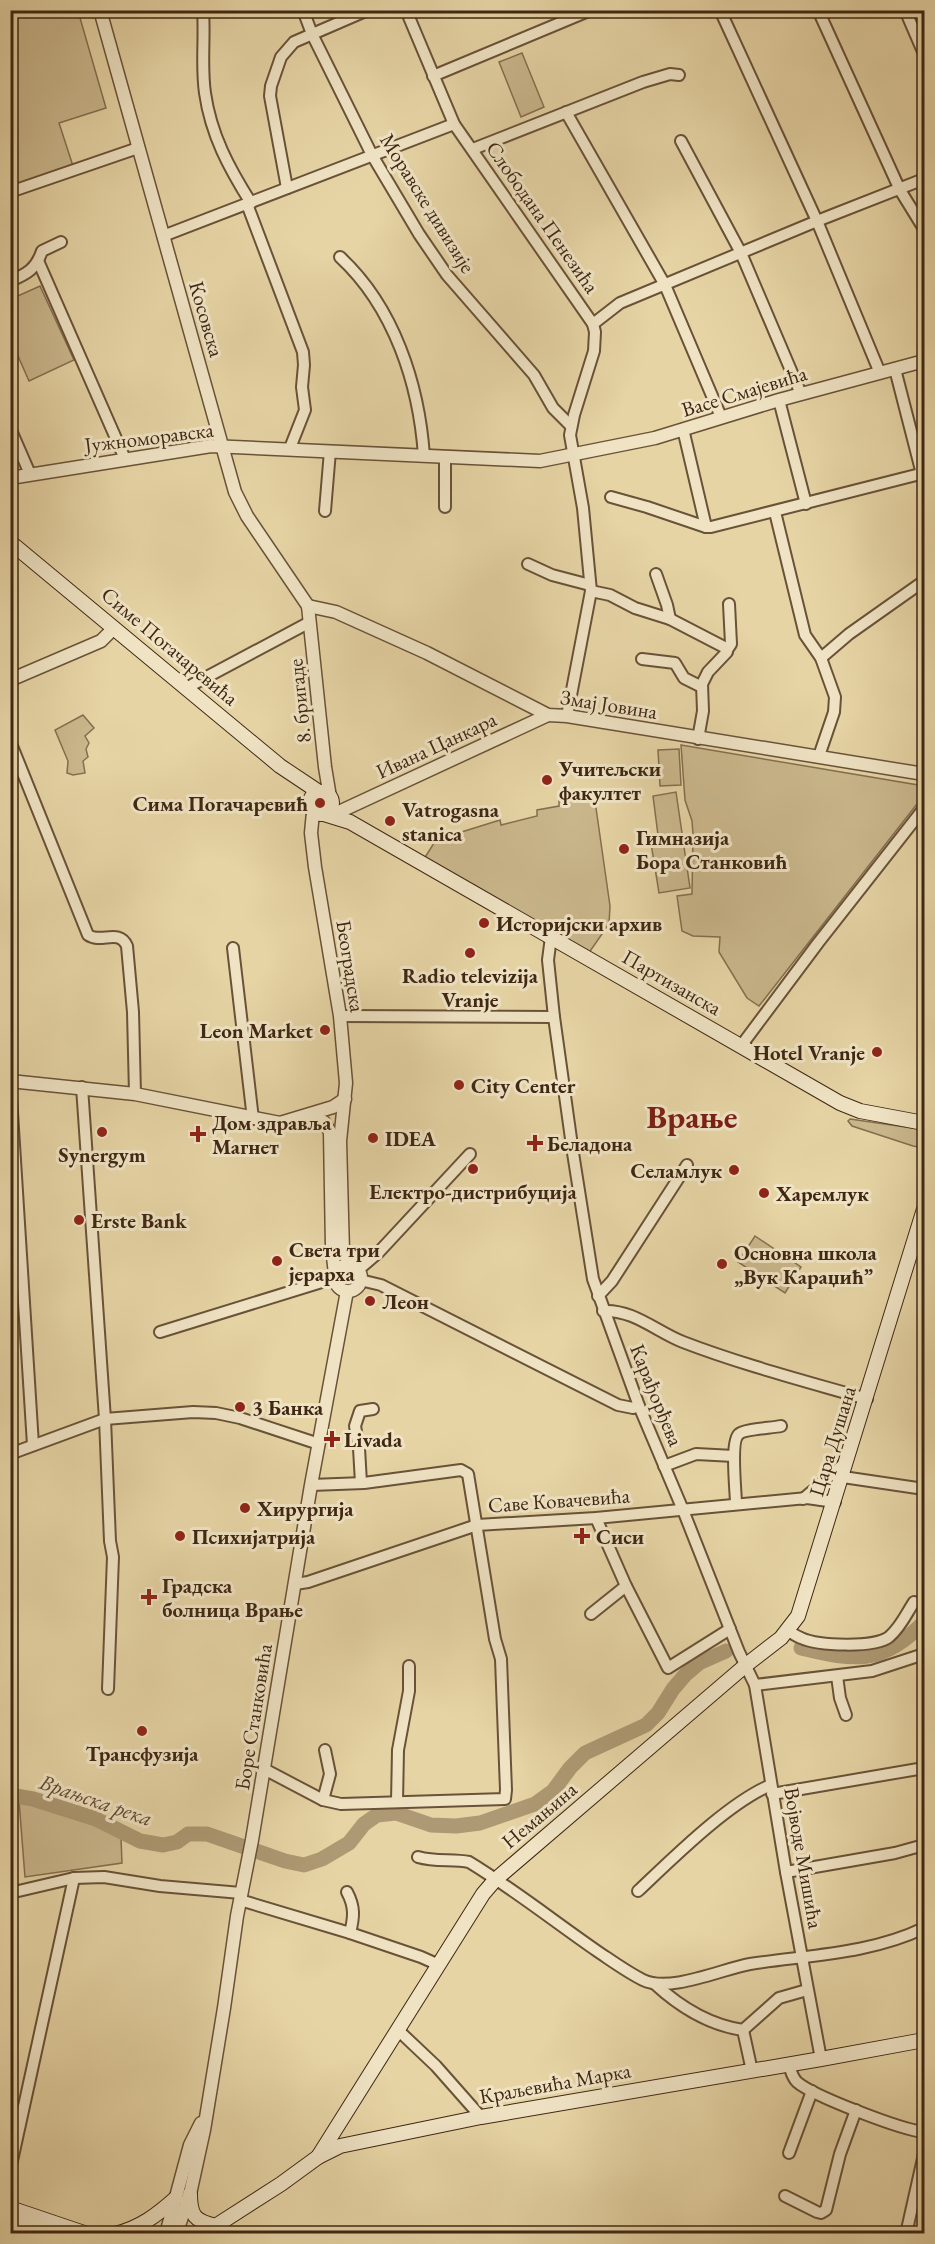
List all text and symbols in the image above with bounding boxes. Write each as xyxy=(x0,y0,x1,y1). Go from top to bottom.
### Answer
street label: Моравске дивизије xyxy=(374,128,482,278)
street label: Слободана Пенезића xyxy=(480,136,606,299)
street label: Косовска xyxy=(183,278,231,361)
street label: Васе Смајевића xyxy=(678,359,811,423)
street label: Јужноморавска xyxy=(81,416,216,459)
street label: Симе Погачаревића xyxy=(96,581,245,712)
street label: 8. бригаде xyxy=(281,658,317,744)
street label: Змај Јовина xyxy=(559,683,660,725)
street label: Ивана Цанкара xyxy=(371,705,501,785)
place label: Учитељски факултет xyxy=(558,755,661,806)
marker: Учитељски факултет xyxy=(540,773,554,787)
place label: Сима Погачаревић xyxy=(133,790,308,817)
marker: Сима Погачаревић xyxy=(313,796,327,810)
place label: Vatrogasna stanica xyxy=(402,796,500,847)
marker: Vatrogasna stanica xyxy=(383,814,397,828)
place label: Гимназија Бора Станковић xyxy=(636,824,787,875)
marker: Гимназија Бора Станковић xyxy=(617,842,631,856)
place label: Историјски архив xyxy=(496,910,662,937)
marker: Историјски архив xyxy=(477,916,491,930)
street label: Београдска xyxy=(330,918,372,1015)
street label: Партизанска xyxy=(618,943,727,1022)
marker: Radio televizija Vranje xyxy=(463,946,477,960)
place label: Radio televizija Vranje xyxy=(402,962,539,1013)
place label: Leon Market xyxy=(200,1017,313,1044)
marker: Leon Market xyxy=(318,1023,332,1037)
place label: Hotel Vranje xyxy=(753,1039,865,1066)
marker: Hotel Vranje xyxy=(870,1045,884,1059)
place label: City Center xyxy=(471,1072,576,1099)
marker: City Center xyxy=(452,1078,466,1092)
district label: Врање xyxy=(646,1095,738,1138)
place label: Дом здравља Магнет xyxy=(212,1109,332,1160)
marker: Synergym xyxy=(95,1125,109,1139)
marker: Дом здравља Магнет xyxy=(189,1125,207,1143)
place label: IDEA xyxy=(385,1125,437,1152)
place label: Беладона xyxy=(547,1130,633,1157)
marker: IDEA xyxy=(366,1131,380,1145)
marker: Беладона xyxy=(528,1136,542,1150)
place label: Synergym xyxy=(58,1141,146,1168)
place label: Селамлук xyxy=(631,1157,722,1184)
marker: Електро-дистрибуција xyxy=(466,1162,480,1176)
marker: Селамлук xyxy=(727,1163,741,1177)
place label: Електро-дистрибуција xyxy=(369,1178,577,1205)
place label: Харемлук xyxy=(775,1180,869,1207)
marker: Харемлук xyxy=(757,1186,771,1200)
place label: Erste Bank xyxy=(91,1207,187,1234)
marker: Erste Bank xyxy=(72,1213,86,1227)
place label: Света три јерарха xyxy=(288,1236,380,1287)
place label: Основна школа „Вук Караџић” xyxy=(734,1239,878,1290)
marker: Света три јерарха xyxy=(270,1254,284,1268)
marker: Основна школа „Вук Караџић” xyxy=(715,1257,729,1271)
place label: Леон xyxy=(382,1288,429,1315)
marker: Леон xyxy=(363,1294,377,1308)
street label: Карађорђева xyxy=(624,1340,690,1451)
street label: Цара Душана xyxy=(802,1382,862,1499)
place label: 3 Банка xyxy=(252,1394,324,1421)
marker: 3 Банка xyxy=(233,1400,247,1414)
place label: Livada xyxy=(344,1426,403,1453)
marker: Livada xyxy=(325,1432,339,1446)
street label: Саве Ковачевића xyxy=(487,1482,631,1518)
place label: Хирургија xyxy=(256,1495,354,1522)
marker: Хирургија xyxy=(238,1501,252,1515)
place label: Психијатрија xyxy=(192,1523,316,1550)
place label: Сиси xyxy=(596,1523,644,1550)
marker: Сиси xyxy=(573,1527,591,1545)
marker: Психијатрија xyxy=(173,1529,187,1543)
place label: Градска болница Врање xyxy=(162,1572,303,1623)
marker: Градска болница Врање xyxy=(140,1588,158,1606)
street label: Боре Станковића xyxy=(228,1641,278,1792)
marker: Трансфузија xyxy=(135,1724,149,1738)
place label: Трансфузија xyxy=(85,1740,199,1767)
water label: Врањска река xyxy=(35,1767,156,1833)
street label: Немањина xyxy=(496,1775,583,1854)
street label: Војводе Мишића xyxy=(778,1785,830,1931)
street label: Краљевића Марка xyxy=(477,2056,633,2110)

